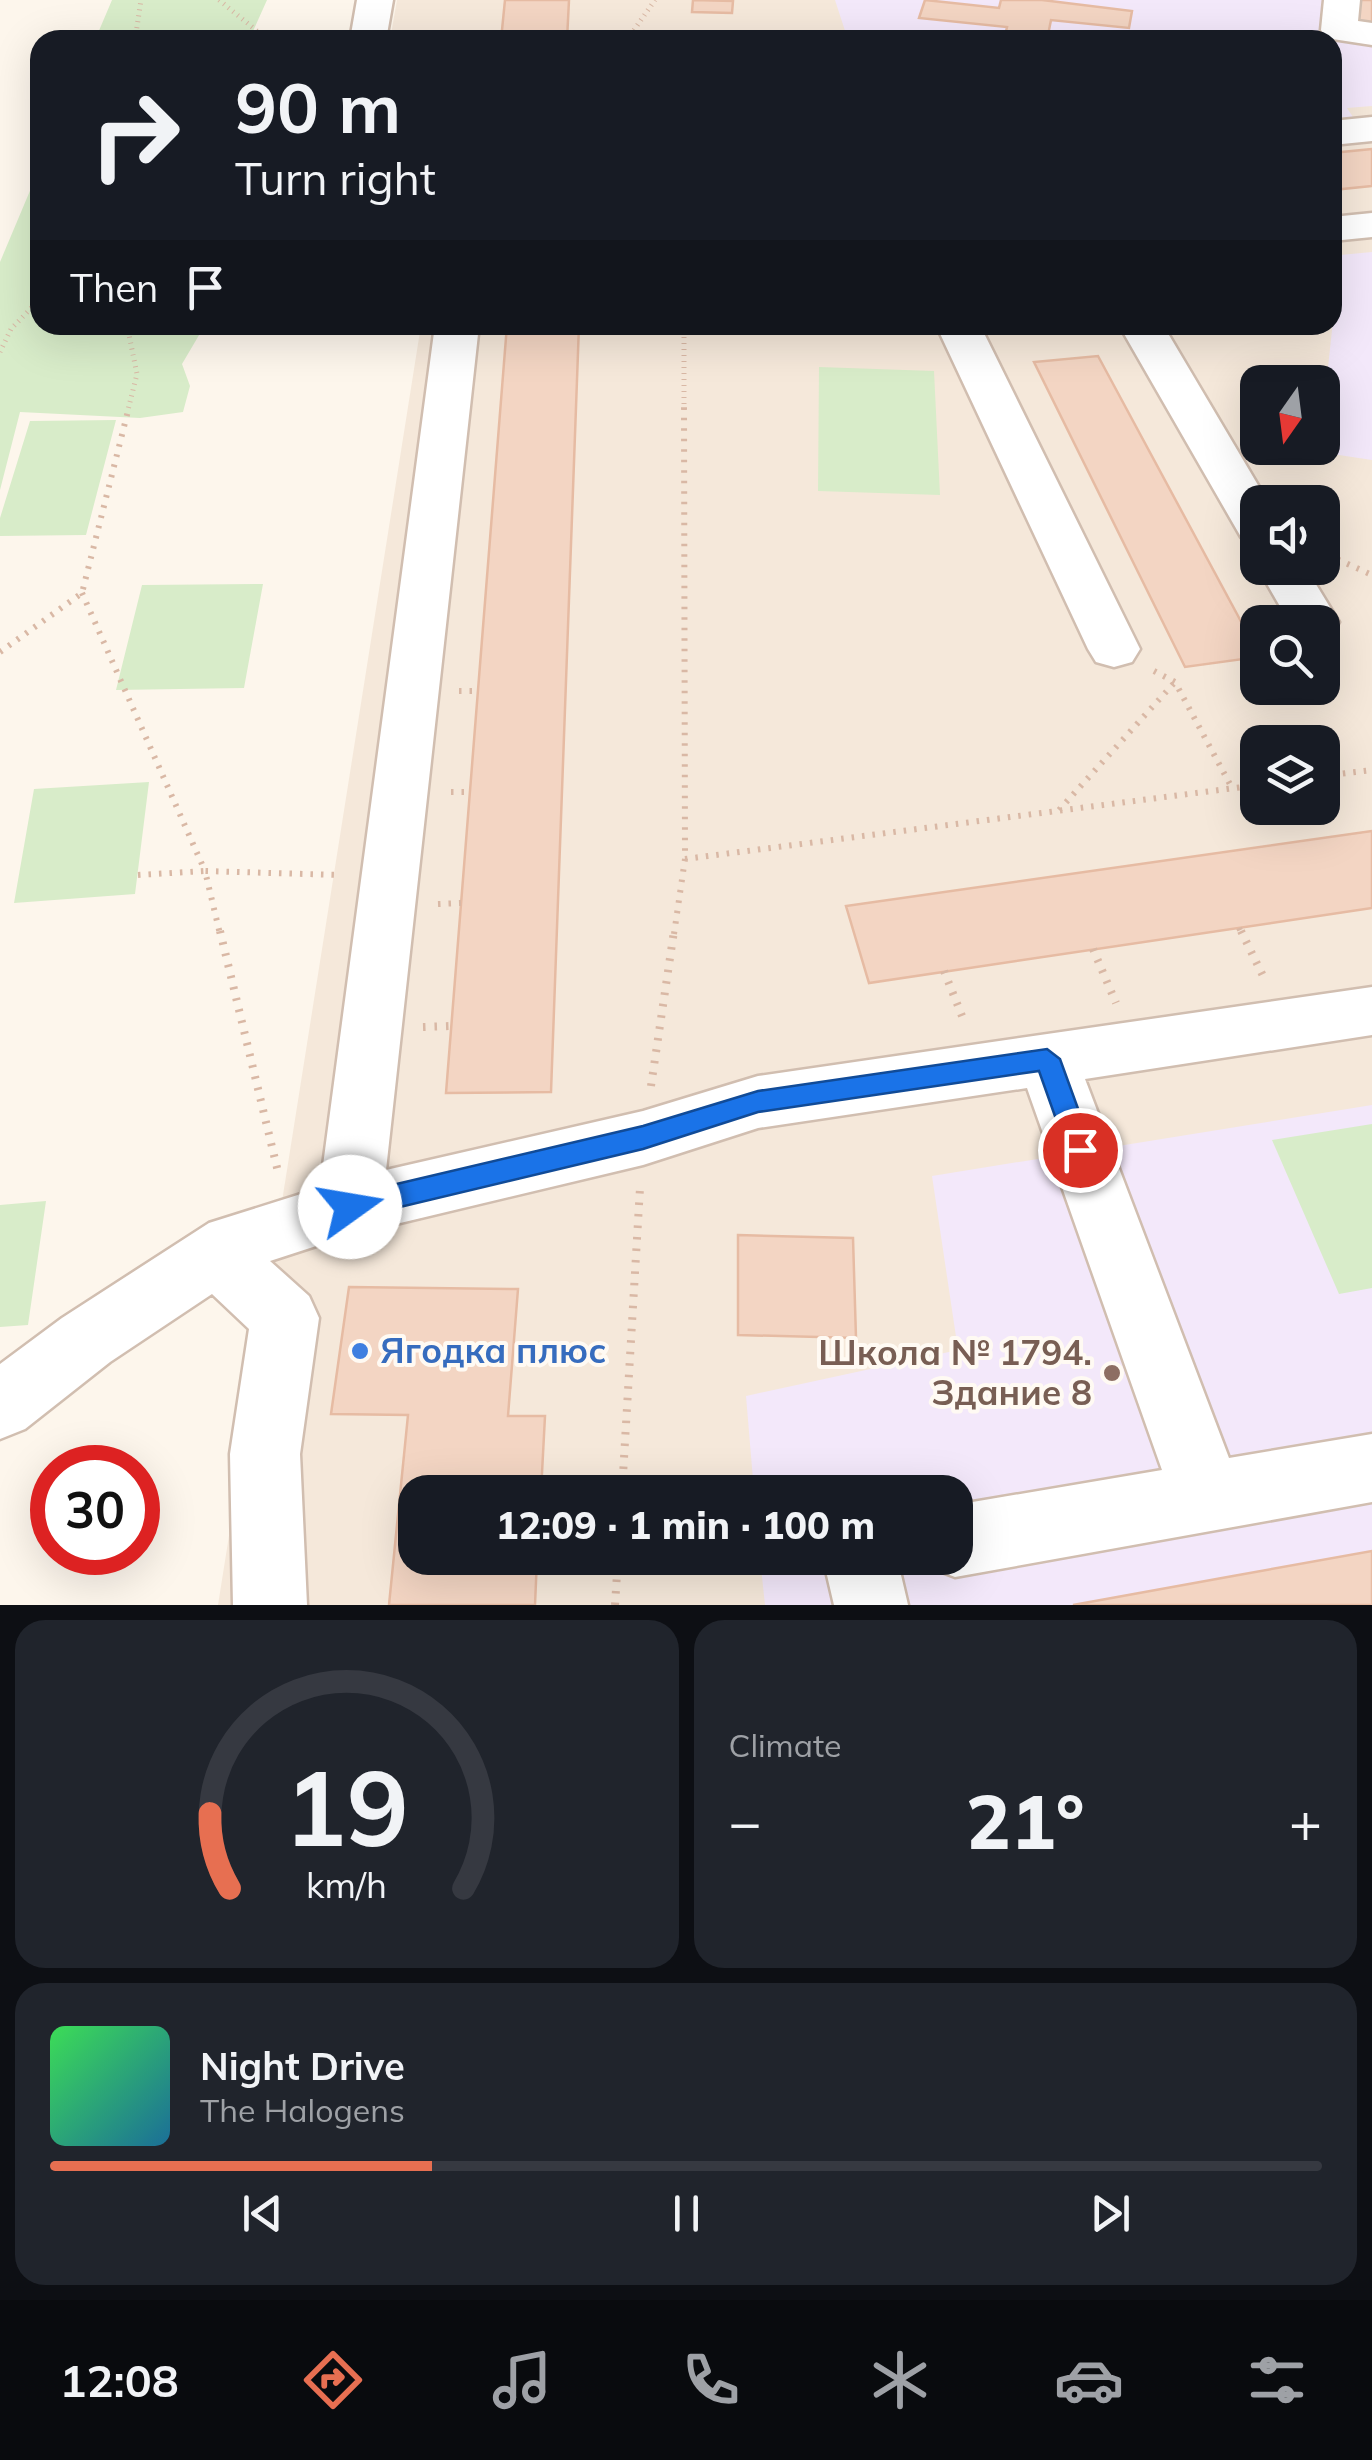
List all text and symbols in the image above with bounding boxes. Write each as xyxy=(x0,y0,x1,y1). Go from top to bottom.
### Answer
text: 90 m xyxy=(235,63,401,151)
icon: right xyxy=(70,70,200,200)
text: Turn right xyxy=(235,150,436,206)
icon: arrive xyxy=(178,260,233,315)
text: Then xyxy=(70,264,158,312)
north arrow xyxy=(1240,365,1340,465)
map controls xyxy=(1240,365,1340,825)
button: sound xyxy=(1240,485,1340,585)
button: search xyxy=(1240,605,1340,705)
button: layers xyxy=(1240,725,1340,825)
pin xyxy=(1038,1108,1123,1193)
icon: arrive xyxy=(1053,1123,1108,1178)
position arrow xyxy=(298,1155,402,1259)
place label: Ягодка плюс xyxy=(380,1328,606,1372)
place label: Школа № 1794. Здание 8 xyxy=(818,1330,1092,1414)
marker: Ягодка плюс xyxy=(349,1340,371,1362)
marker: Школа № 1794. Здание 8 xyxy=(1101,1362,1123,1384)
speed limit sign: 30 xyxy=(30,1445,160,1575)
text: 12:09 · 1 min · 100 m xyxy=(496,1501,875,1549)
text: Climate xyxy=(729,1725,841,1765)
text: 19 xyxy=(284,1741,409,1872)
text: 21° xyxy=(966,1774,1085,1868)
text: − xyxy=(729,1787,762,1856)
text: + xyxy=(1289,1787,1322,1856)
text: km/h xyxy=(306,1862,387,1907)
text: Night Drive xyxy=(200,2042,405,2090)
text: The Halogens xyxy=(200,2090,405,2130)
icon: previous xyxy=(235,2186,290,2241)
icon: pause xyxy=(659,2186,714,2241)
icon: next xyxy=(1083,2186,1138,2241)
icon: directions xyxy=(298,2345,368,2415)
icon: music xyxy=(487,2345,557,2415)
icon: phone xyxy=(676,2345,746,2415)
icon: climate xyxy=(865,2345,935,2415)
icon: car xyxy=(1054,2345,1124,2415)
icon: filters xyxy=(1242,2345,1312,2415)
text: 12:08 xyxy=(59,2352,179,2408)

